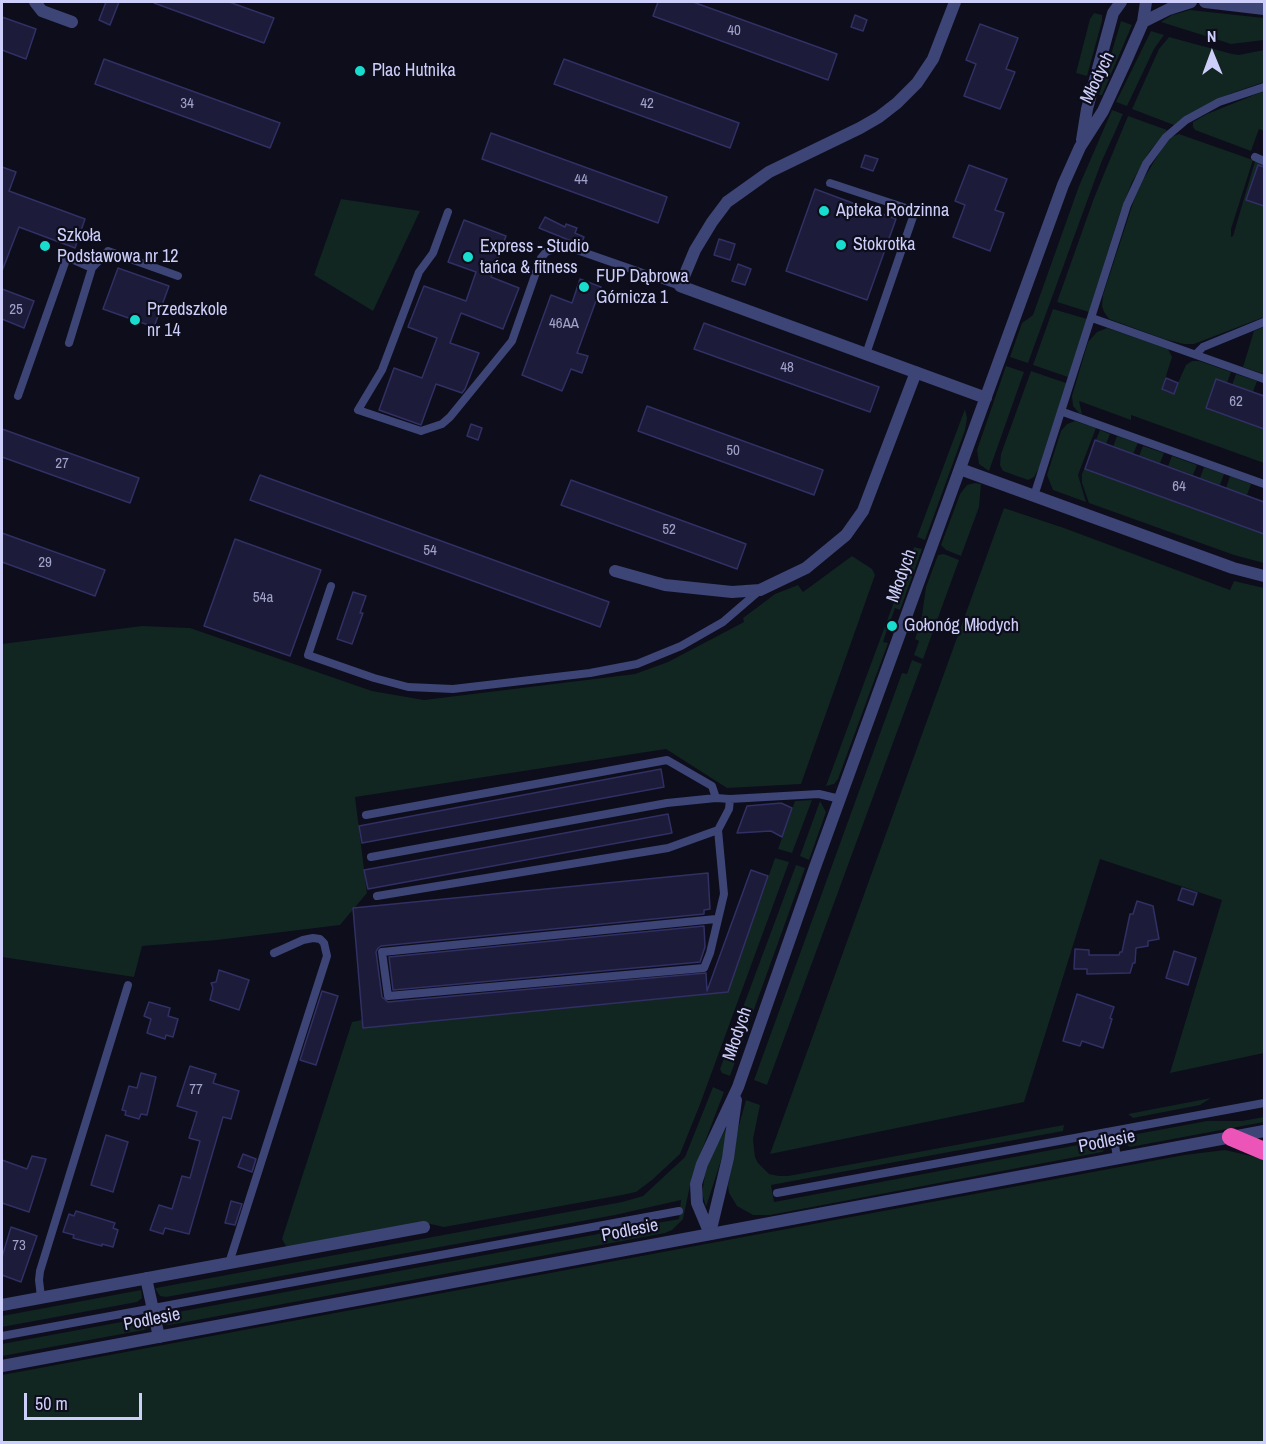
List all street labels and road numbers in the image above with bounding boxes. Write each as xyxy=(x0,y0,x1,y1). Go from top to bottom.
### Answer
street label: Młodych xyxy=(1076,49,1120,107)
street label: Młodych xyxy=(882,546,922,606)
street label: Młodych xyxy=(719,1005,757,1063)
street label: Podlesie xyxy=(1077,1126,1137,1158)
street label: Podlesie xyxy=(600,1215,660,1247)
street label: Podlesie xyxy=(122,1304,182,1336)

